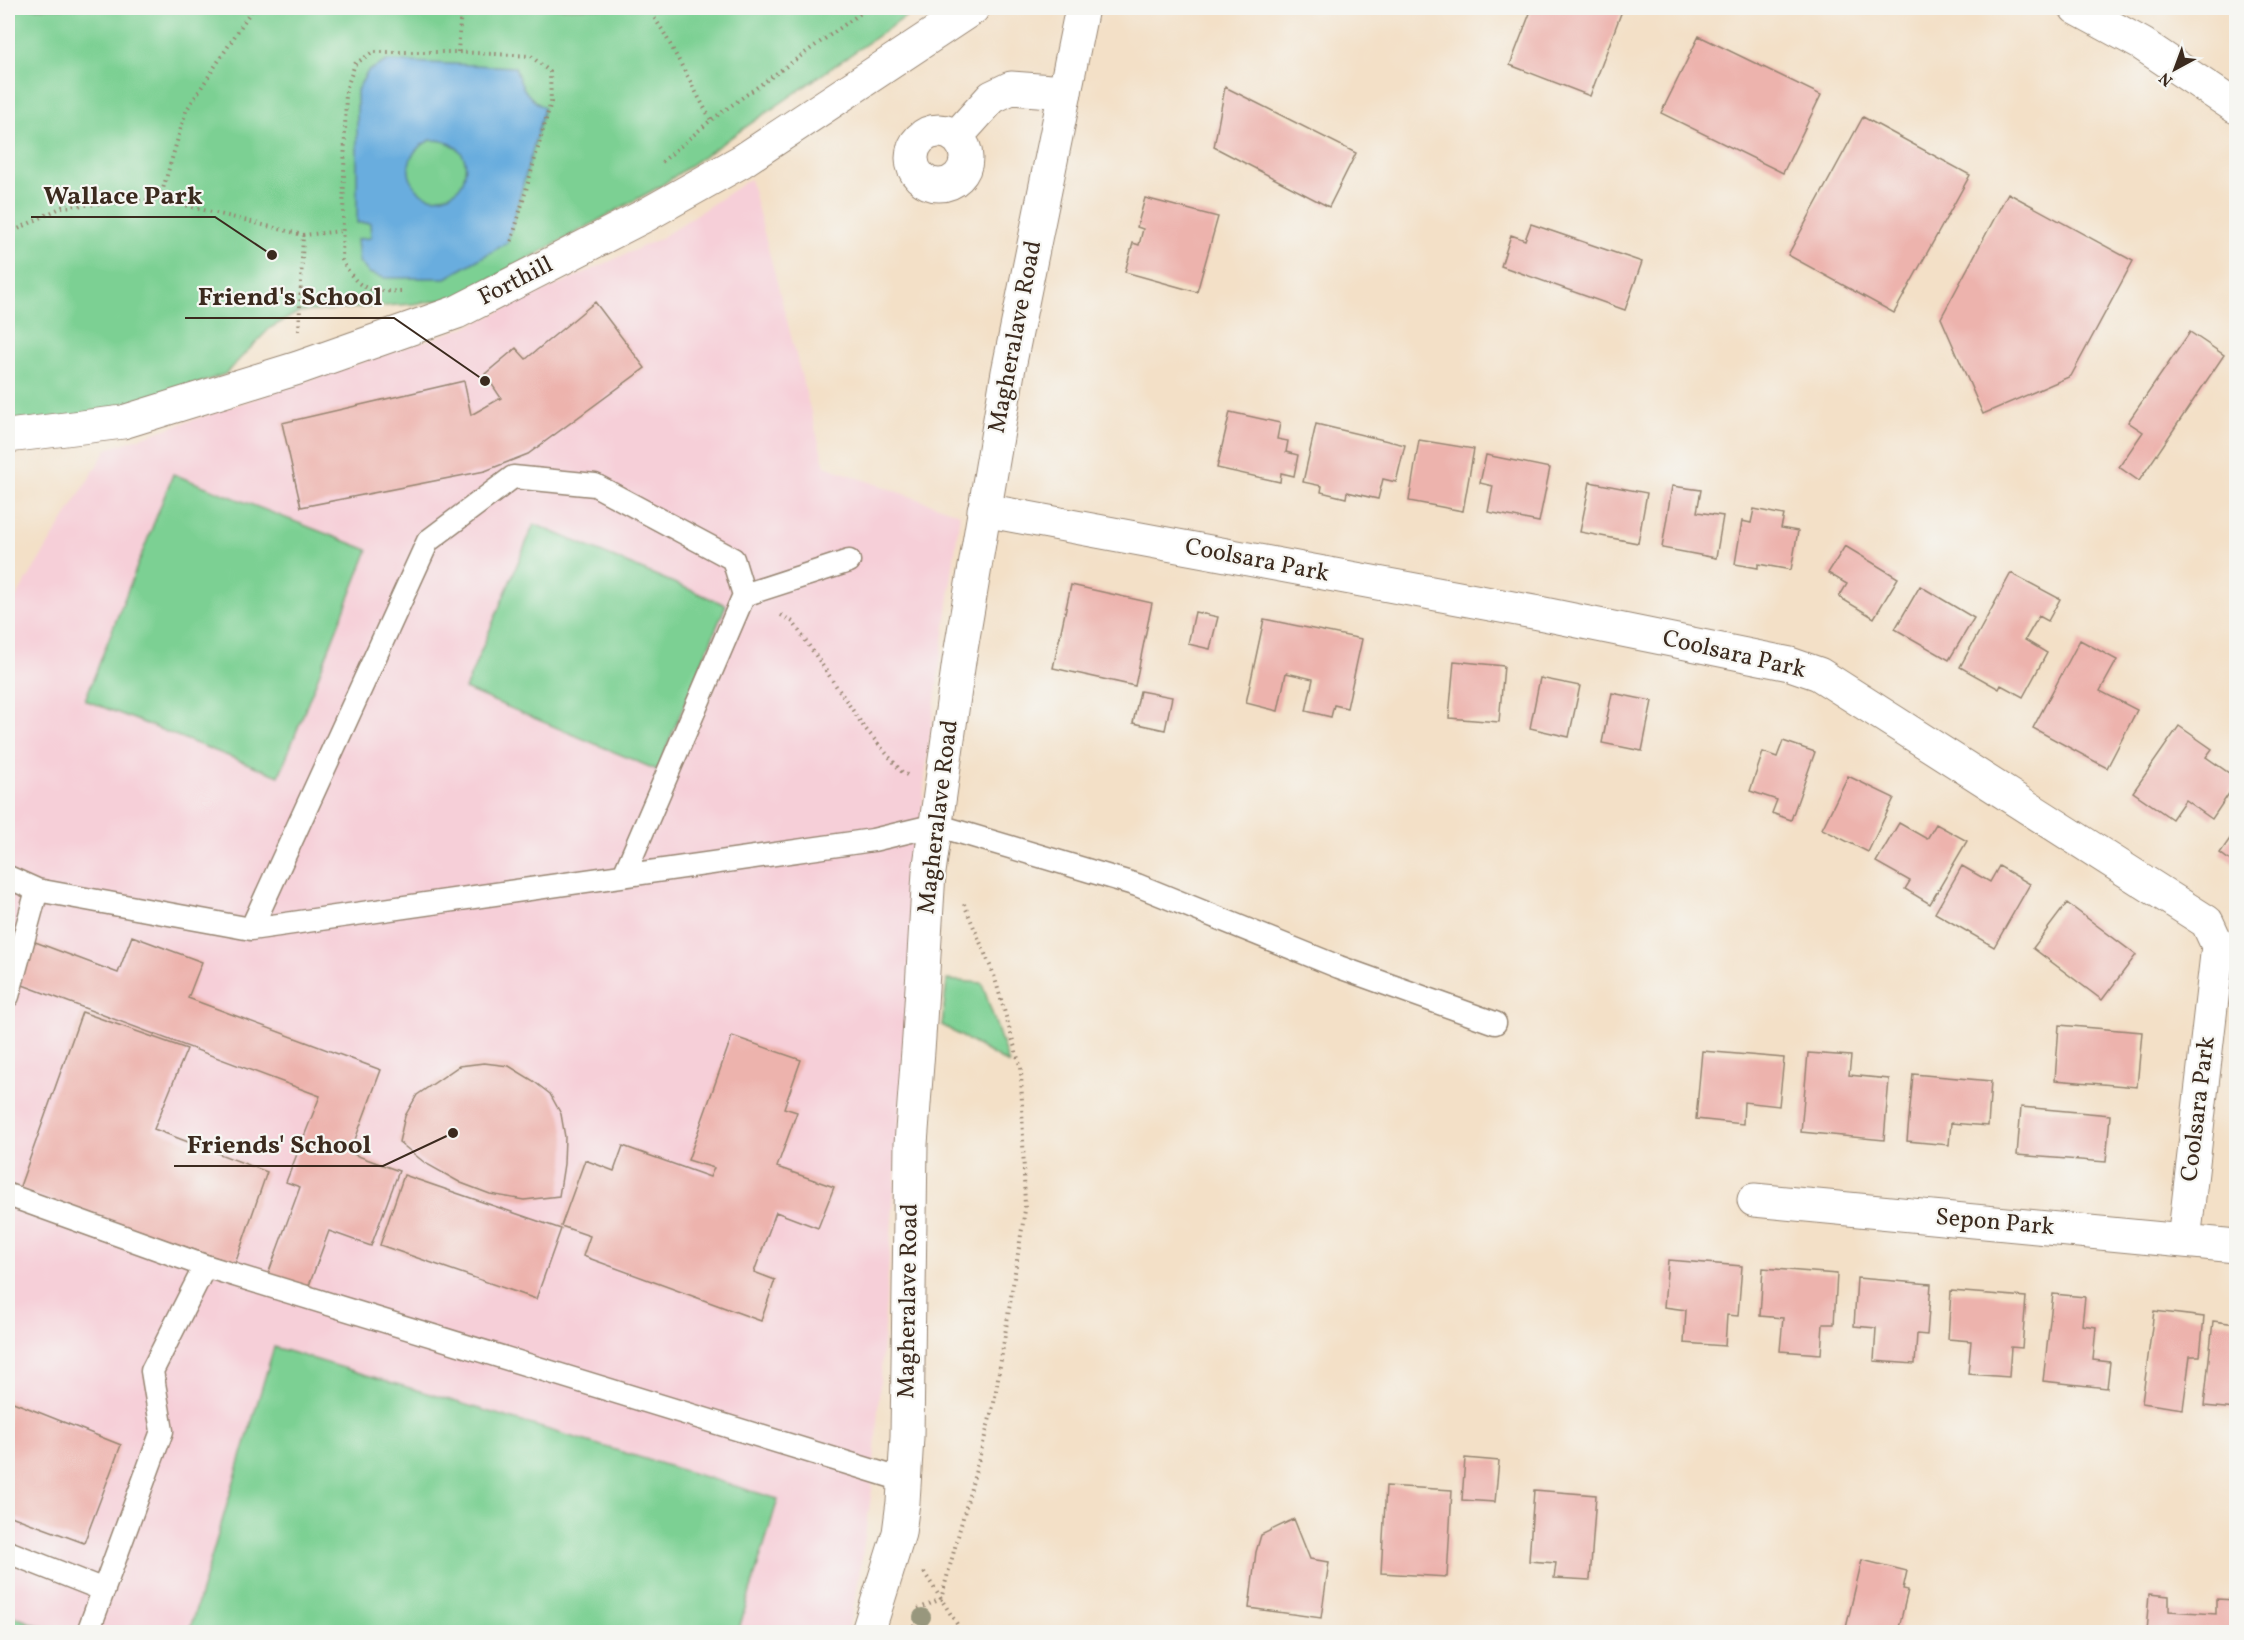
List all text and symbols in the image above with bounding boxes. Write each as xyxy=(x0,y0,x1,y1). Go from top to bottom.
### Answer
north arrow xyxy=(2145,39,2205,99)
text: N xyxy=(2155,66,2178,91)
callout: Wallace Park xyxy=(31,173,215,217)
text: Wallace Park xyxy=(43,179,203,215)
street label: Magheralave Road xyxy=(981,238,1051,436)
street label: Forthill xyxy=(473,249,559,315)
callout: Friend's School xyxy=(185,274,394,318)
text: Friend's School xyxy=(198,280,382,316)
street label: Coolsara Park xyxy=(1182,530,1332,592)
street label: Coolsara Park xyxy=(1659,622,1809,688)
street label: Magheralave Road xyxy=(910,718,968,916)
street label: Coolsara Park xyxy=(2173,1034,2225,1184)
callout: Friends' School xyxy=(174,1122,383,1166)
text: Friends' School xyxy=(187,1128,371,1164)
street label: Sepon Park xyxy=(1934,1201,2056,1245)
street label: Magheralave Road xyxy=(890,1203,928,1399)

